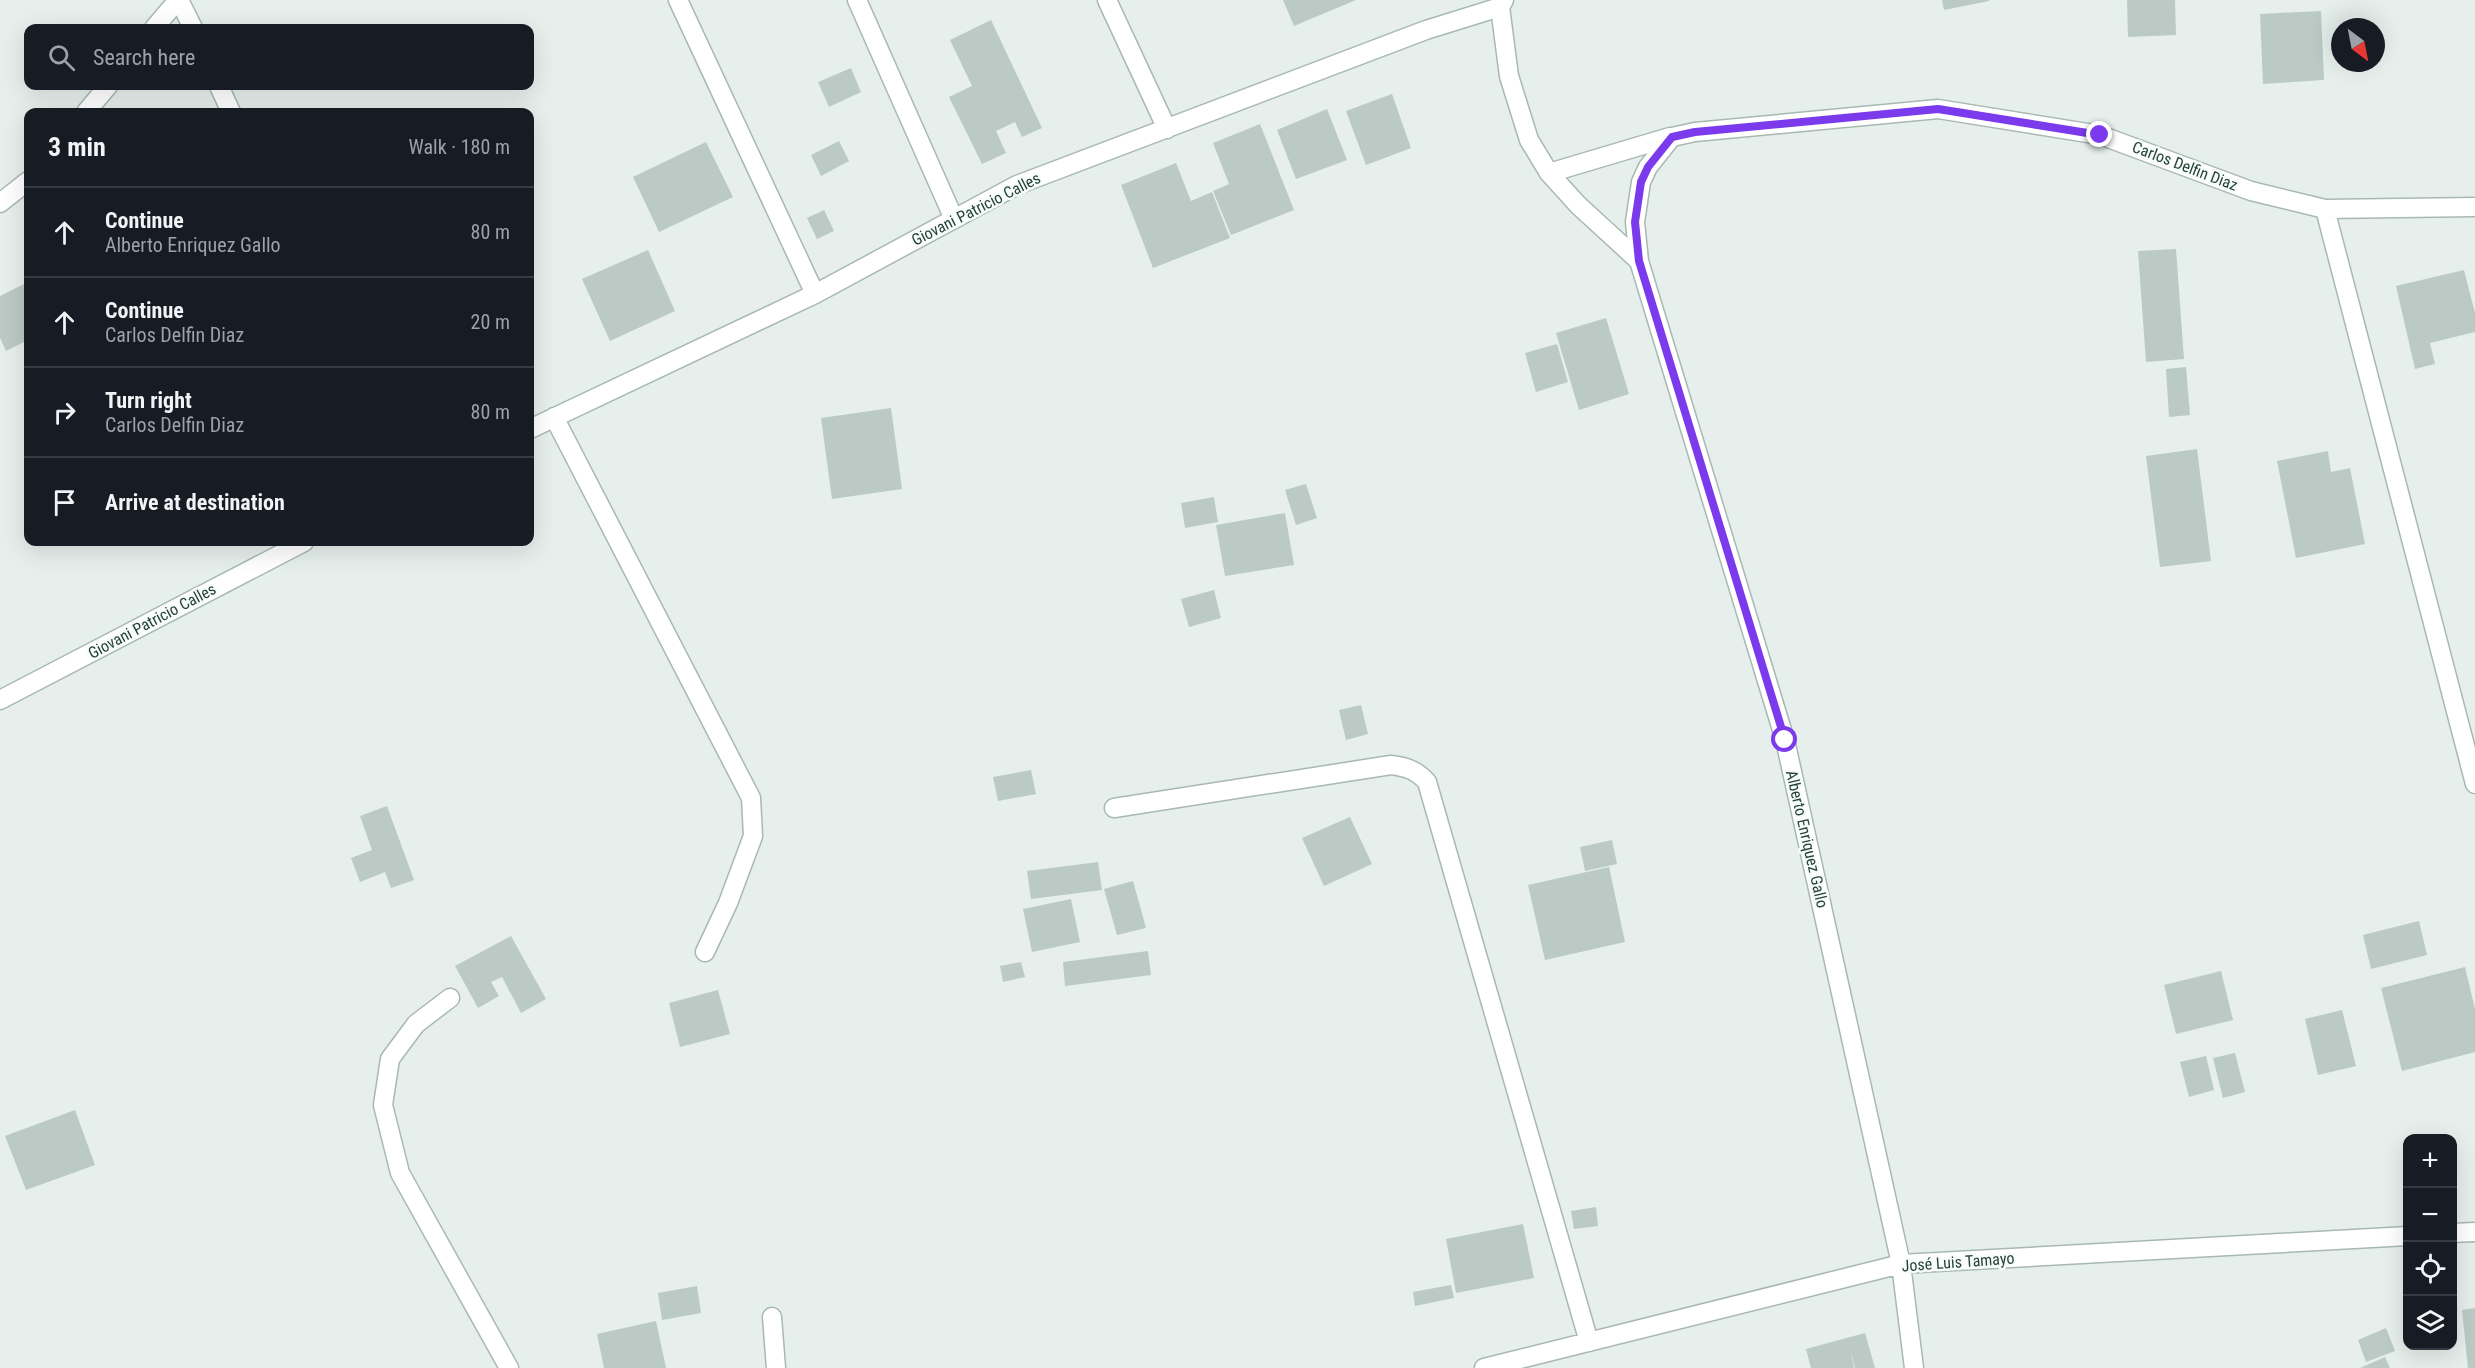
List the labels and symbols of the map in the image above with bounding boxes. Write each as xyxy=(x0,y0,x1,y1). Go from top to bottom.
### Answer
north arrow xyxy=(2331,18,2385,72)
route end xyxy=(2086,121,2112,147)
street label: Carlos Delfin Diaz xyxy=(2130,137,2240,195)
street label: Giovani Patricio Calles xyxy=(908,168,1044,250)
street label: Giovani Patricio Calles xyxy=(85,579,219,663)
route start xyxy=(1771,726,1797,752)
street label: Alberto Enriquez Gallo xyxy=(1782,768,1832,910)
street label: José Luis Tamayo xyxy=(1901,1249,2015,1275)

